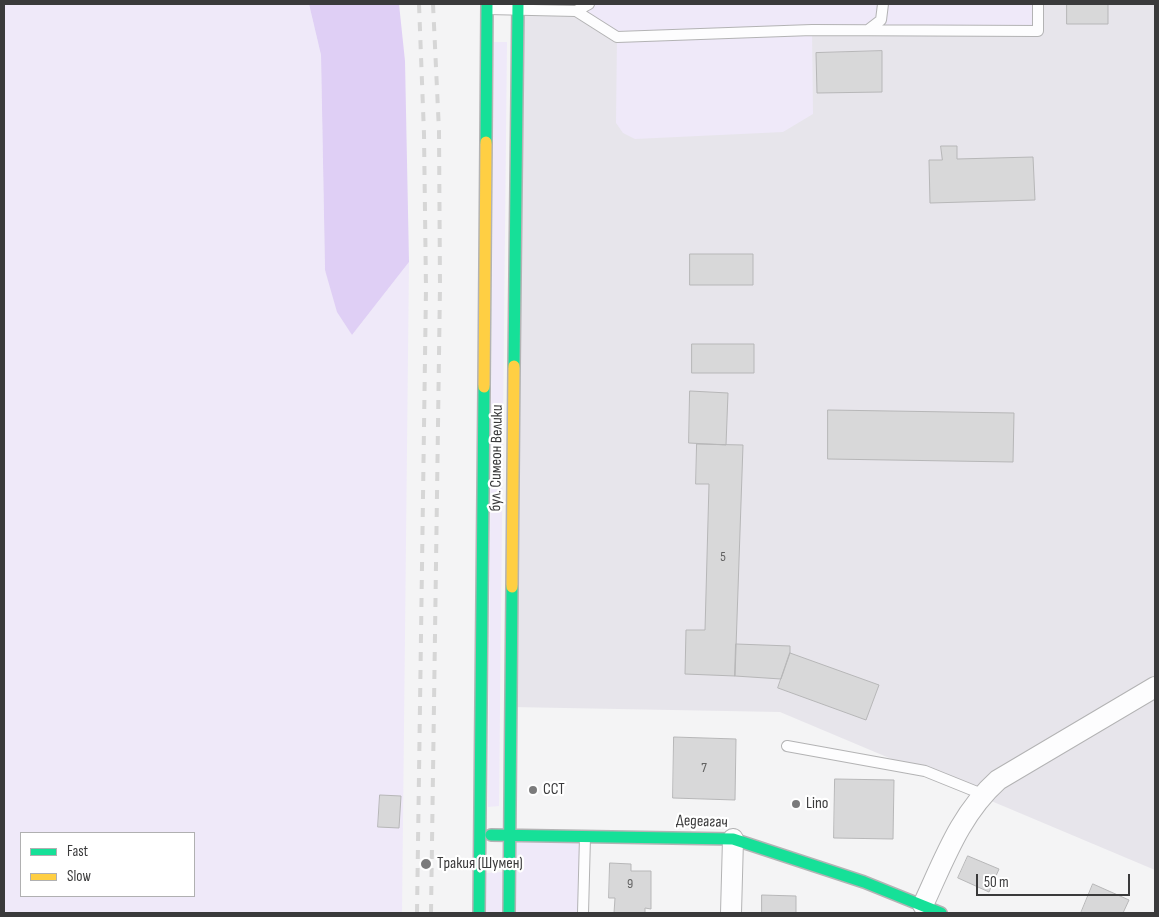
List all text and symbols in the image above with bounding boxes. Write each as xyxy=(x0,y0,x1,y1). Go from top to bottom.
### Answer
street label: бул. Симеон Велики xyxy=(486,404,508,512)
house number: 5 xyxy=(720,549,726,565)
house number: 7 xyxy=(701,760,707,776)
place label: ССТ xyxy=(543,780,565,800)
marker: ССТ xyxy=(527,784,539,796)
place label: Lino xyxy=(806,794,828,814)
marker: Lino xyxy=(790,798,802,810)
street label: Дедеагач xyxy=(676,812,728,832)
legend xyxy=(20,832,195,897)
text: Fast xyxy=(67,842,88,861)
place label: Tракия (Шумен) xyxy=(437,854,523,874)
marker: Tракия (Шумен) xyxy=(419,857,433,871)
scale bar xyxy=(979,864,1133,896)
text: Slow xyxy=(67,867,91,886)
text: 50 m xyxy=(984,873,1009,892)
house number: 9 xyxy=(627,876,633,892)

